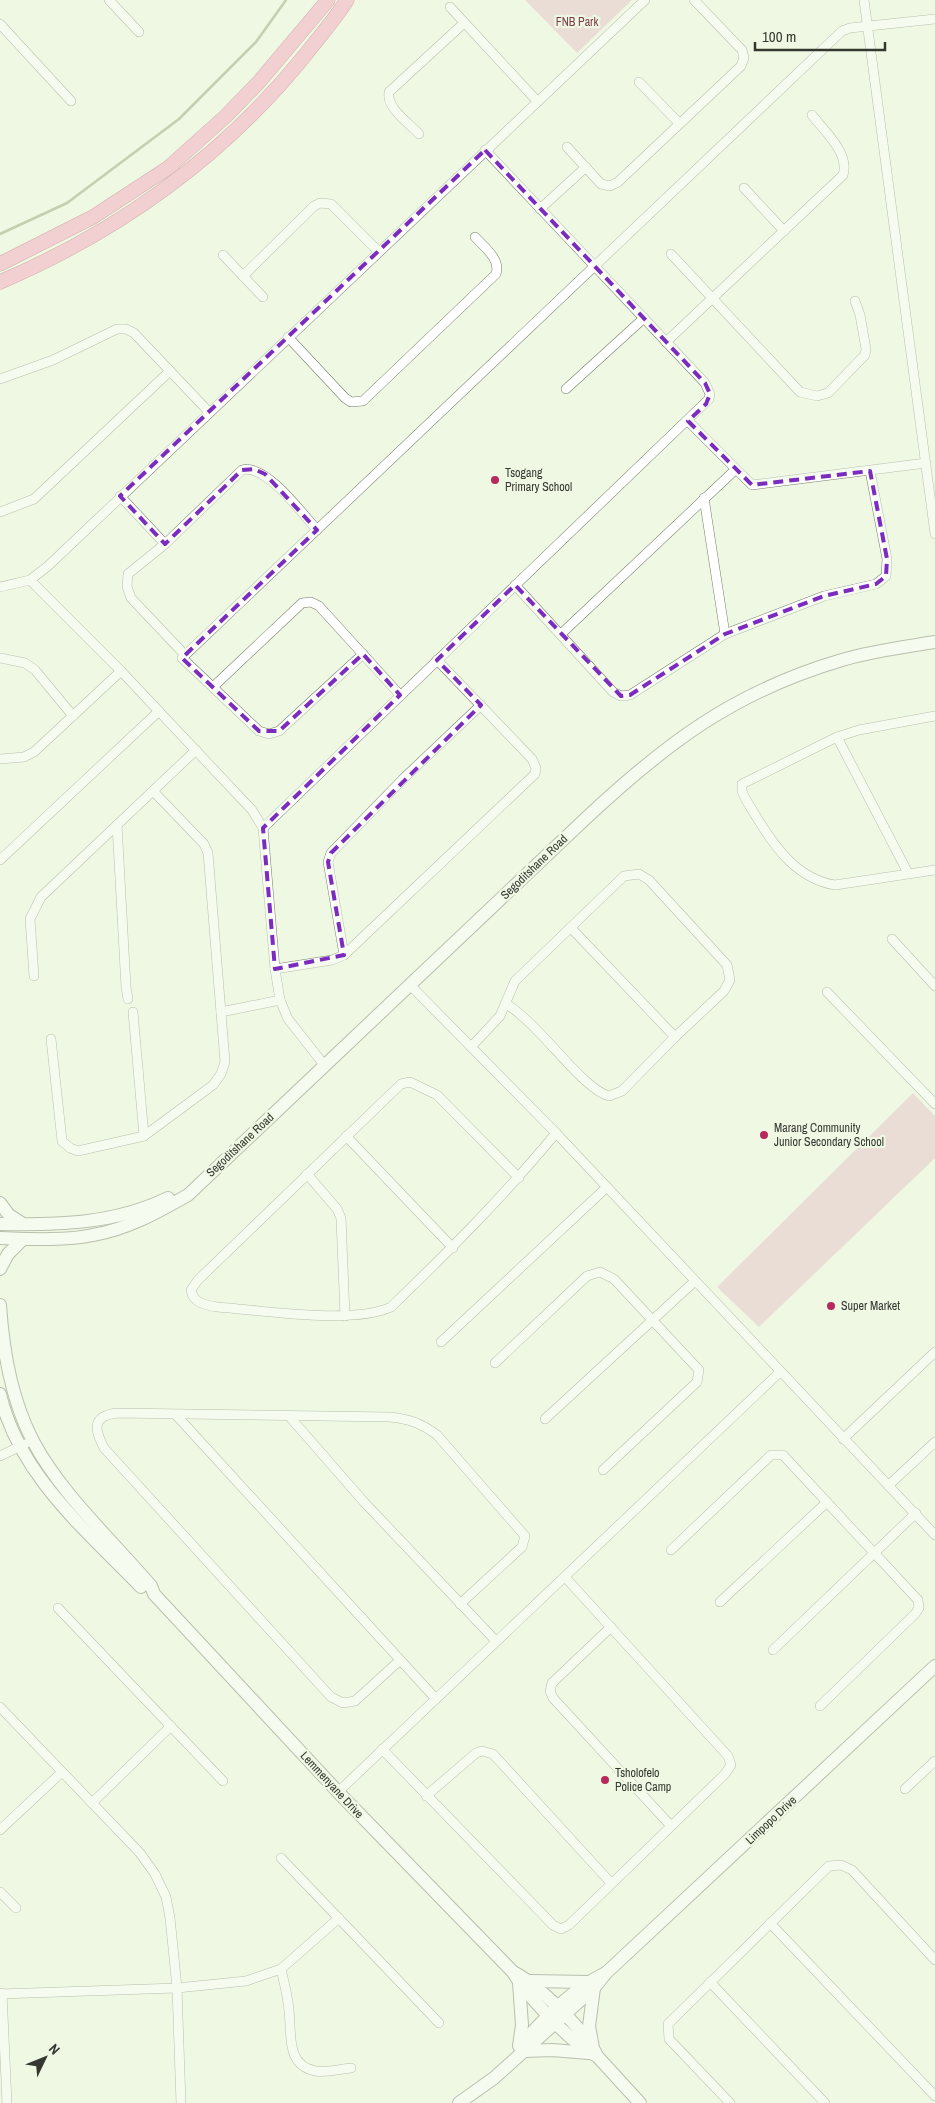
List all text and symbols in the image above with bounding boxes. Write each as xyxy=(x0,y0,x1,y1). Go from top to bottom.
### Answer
park label: FNB Park xyxy=(556,14,598,30)
scale bar xyxy=(755,20,885,52)
text: 100 m xyxy=(762,26,796,47)
place label: Tsogang Primary School xyxy=(505,465,572,495)
marker: Tsogang Primary School xyxy=(489,474,501,486)
street label: Segoditshane Road xyxy=(497,831,571,903)
street label: Segoditshane Road xyxy=(203,1109,277,1181)
place label: Marang Community Junior Secondary School xyxy=(774,1120,884,1150)
marker: Marang Community Junior Secondary School xyxy=(758,1129,770,1141)
place label: Super Market xyxy=(841,1298,900,1314)
marker: Super Market xyxy=(825,1300,837,1312)
street label: Lemmenyane Drive xyxy=(297,1748,367,1822)
place label: Tsholofelo Police Camp xyxy=(615,1765,671,1795)
marker: Tsholofelo Police Camp xyxy=(599,1774,611,1786)
street label: Limpopo Drive xyxy=(742,1792,800,1848)
north arrow xyxy=(20,2033,70,2083)
text: N xyxy=(45,2040,64,2058)

